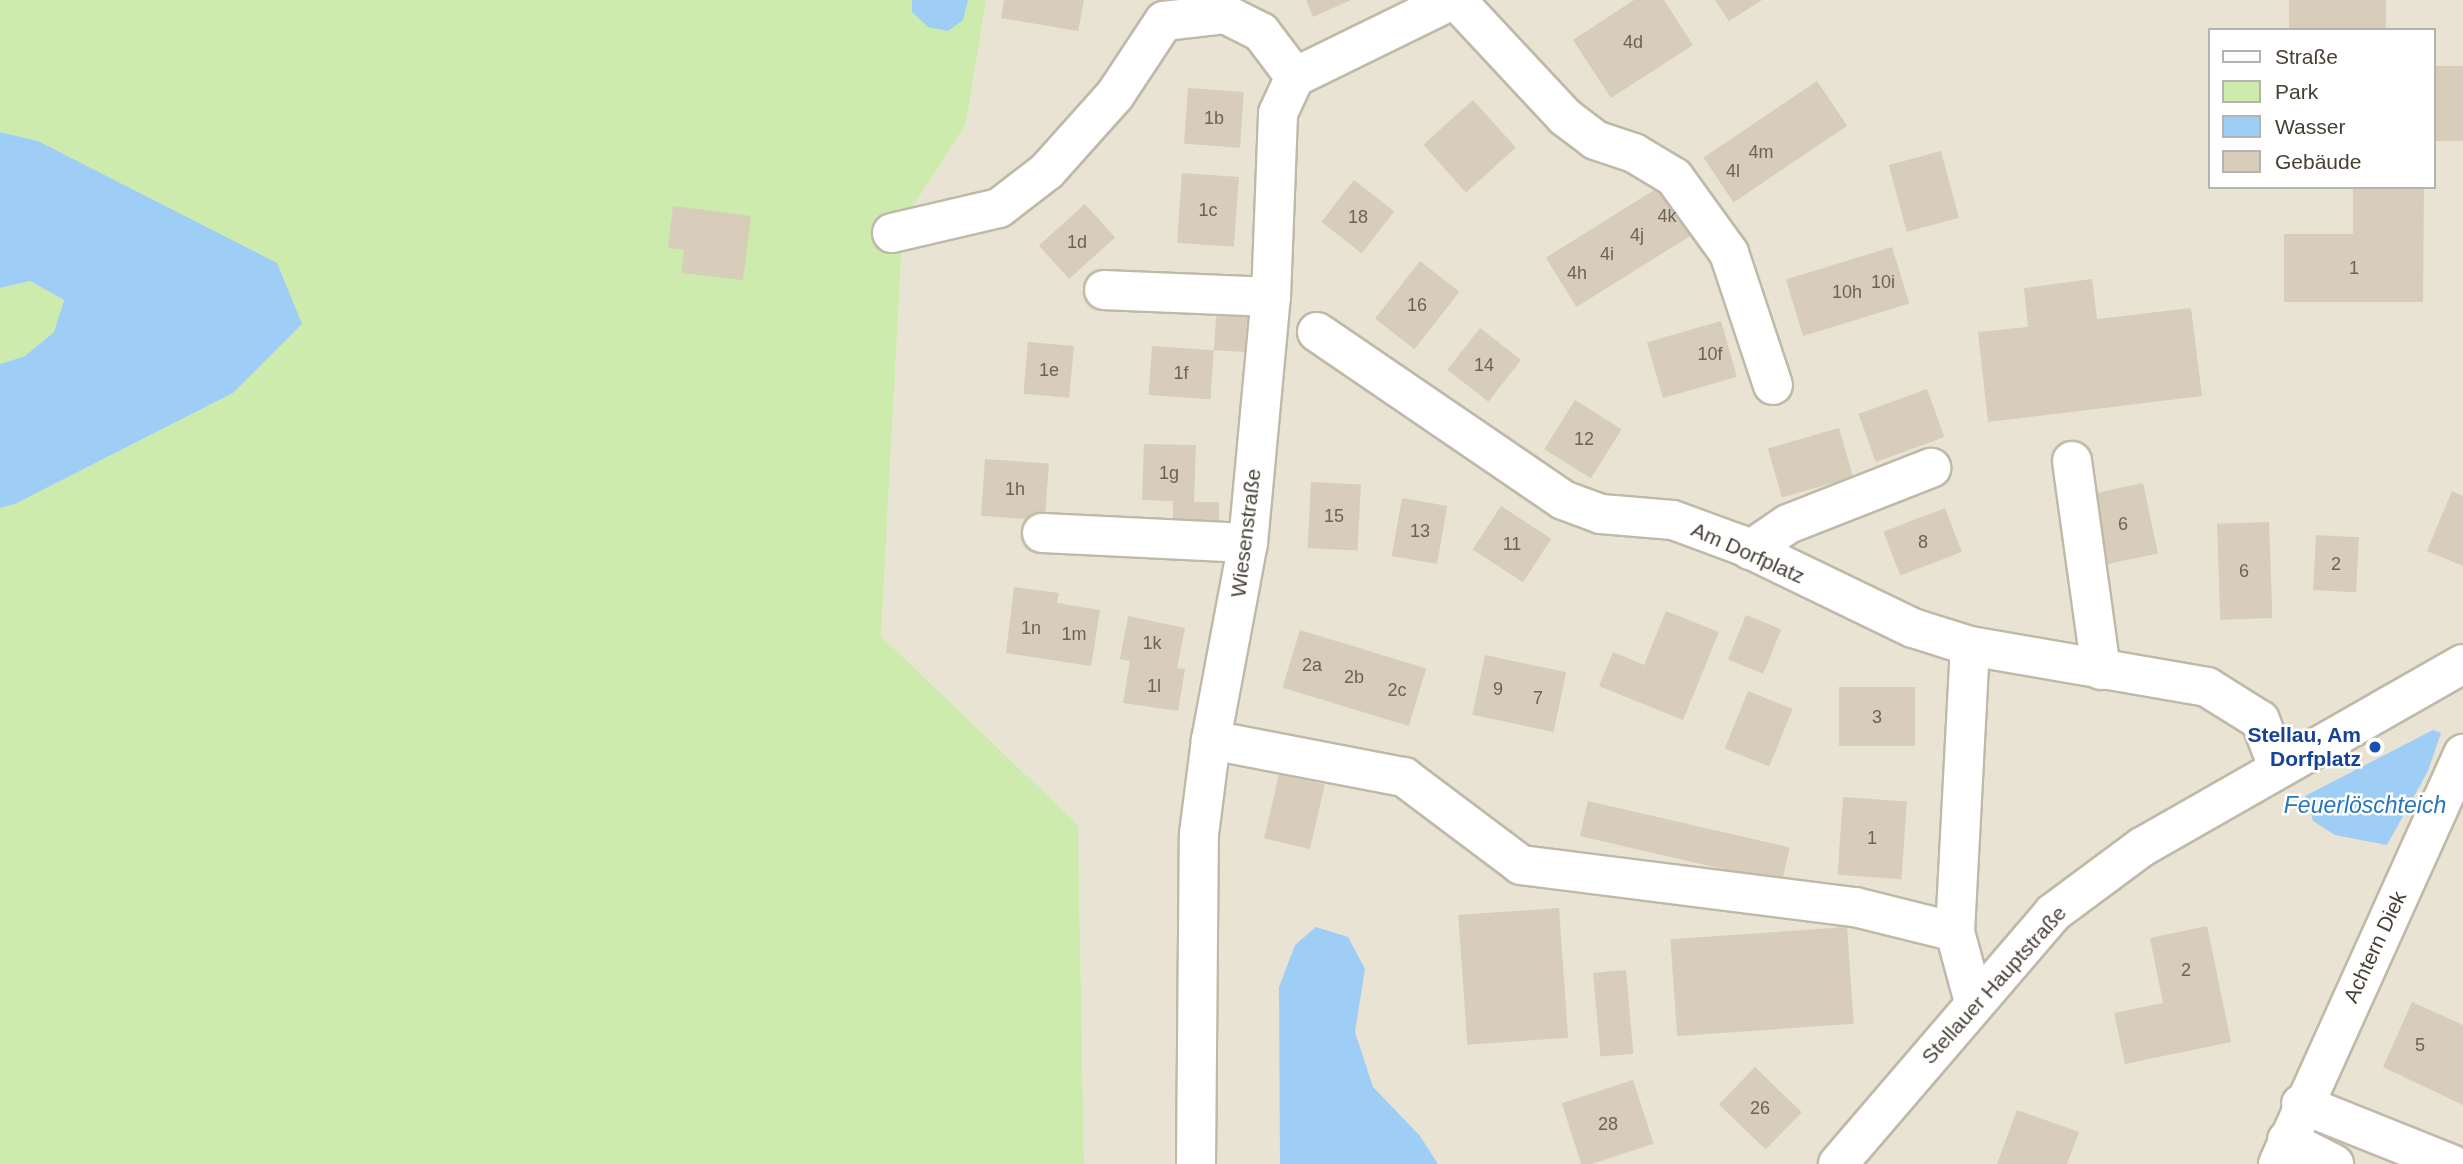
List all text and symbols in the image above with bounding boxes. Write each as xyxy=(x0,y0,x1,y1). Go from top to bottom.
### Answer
legend xyxy=(2208,28,2435,189)
house number: 4d xyxy=(1623,31,1643,53)
text: Straße xyxy=(2275,45,2338,68)
text: Park xyxy=(2275,80,2318,103)
house number: 1b xyxy=(1204,107,1224,129)
text: Wasser xyxy=(2275,115,2345,138)
house number: 4m xyxy=(1748,141,1774,163)
text: Gebäude xyxy=(2275,150,2361,173)
house number: 4l xyxy=(1726,160,1740,182)
house number: 1c xyxy=(1198,199,1218,221)
house number: 4k xyxy=(1657,205,1677,227)
house number: 18 xyxy=(1348,206,1368,228)
house number: 4j xyxy=(1630,224,1644,246)
house number: 1d xyxy=(1067,231,1087,253)
house number: 4i xyxy=(1600,243,1614,265)
house number: 1 xyxy=(2349,257,2359,279)
house number: 4h xyxy=(1567,262,1587,284)
house number: 10i xyxy=(1871,271,1895,293)
house number: 10h xyxy=(1832,281,1862,303)
house number: 16 xyxy=(1407,294,1427,316)
house number: 10f xyxy=(1697,343,1723,365)
house number: 14 xyxy=(1474,354,1494,376)
house number: 1e xyxy=(1039,359,1059,381)
house number: 1f xyxy=(1173,362,1189,384)
house number: 12 xyxy=(1574,428,1594,450)
house number: 1g xyxy=(1159,462,1179,484)
street label: Wiesenstraße xyxy=(1226,467,1266,599)
house number: 1h xyxy=(1005,478,1025,500)
house number: 15 xyxy=(1324,505,1344,527)
house number: 6 xyxy=(2118,513,2128,535)
street label: Am Dorfplatz xyxy=(1687,517,1809,589)
house number: 13 xyxy=(1410,520,1430,542)
house number: 8 xyxy=(1918,531,1928,553)
house number: 11 xyxy=(1503,533,1521,555)
house number: 2 xyxy=(2331,553,2341,575)
house number: 6 xyxy=(2239,560,2249,582)
house number: 1n xyxy=(1021,617,1041,639)
house number: 1m xyxy=(1061,623,1087,645)
house number: 1k xyxy=(1142,632,1162,654)
house number: 2a xyxy=(1302,654,1322,676)
house number: 2b xyxy=(1344,666,1364,688)
house number: 1l xyxy=(1147,675,1161,697)
house number: 9 xyxy=(1493,678,1503,700)
house number: 2c xyxy=(1387,679,1407,701)
house number: 7 xyxy=(1533,687,1543,709)
house number: 3 xyxy=(1872,706,1882,728)
place label: Stellau, Am Dorfplatz xyxy=(2247,722,2361,772)
marker: Stellau, Am Dorfplatz xyxy=(2367,739,2383,755)
water label: Feuerlöschteich xyxy=(2284,791,2446,819)
house number: 1 xyxy=(1867,827,1877,849)
street label: Achtern Diek xyxy=(2338,887,2412,1007)
street label: Stellauer Hauptstraße xyxy=(1916,901,2072,1069)
house number: 2 xyxy=(2181,959,2191,981)
house number: 5 xyxy=(2415,1034,2425,1056)
house number: 26 xyxy=(1750,1097,1770,1119)
house number: 28 xyxy=(1598,1113,1618,1135)

